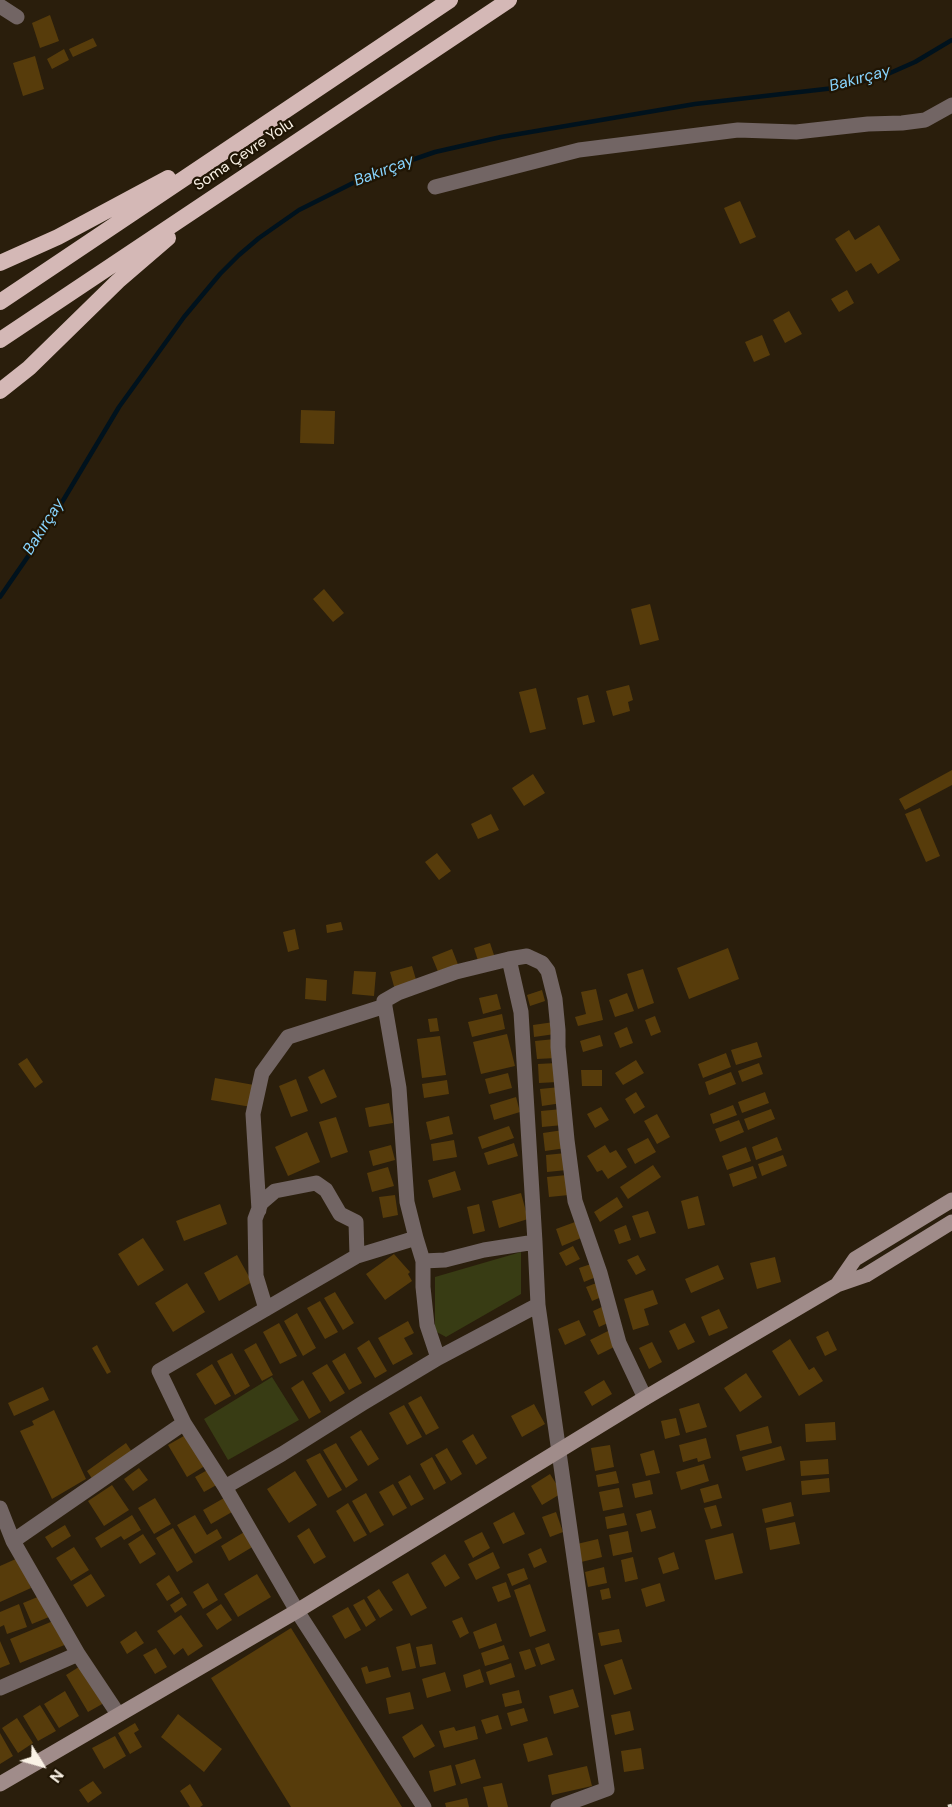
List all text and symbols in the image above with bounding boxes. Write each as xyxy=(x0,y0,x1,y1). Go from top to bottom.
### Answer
water label: Bakırçay xyxy=(827,62,893,96)
street label: Soma Çevre Yolu xyxy=(191,115,297,195)
water label: Bakırçay xyxy=(351,151,417,191)
water label: Bakırçay xyxy=(19,495,69,559)
north arrow xyxy=(12,1735,72,1795)
text: N xyxy=(45,1765,69,1787)

